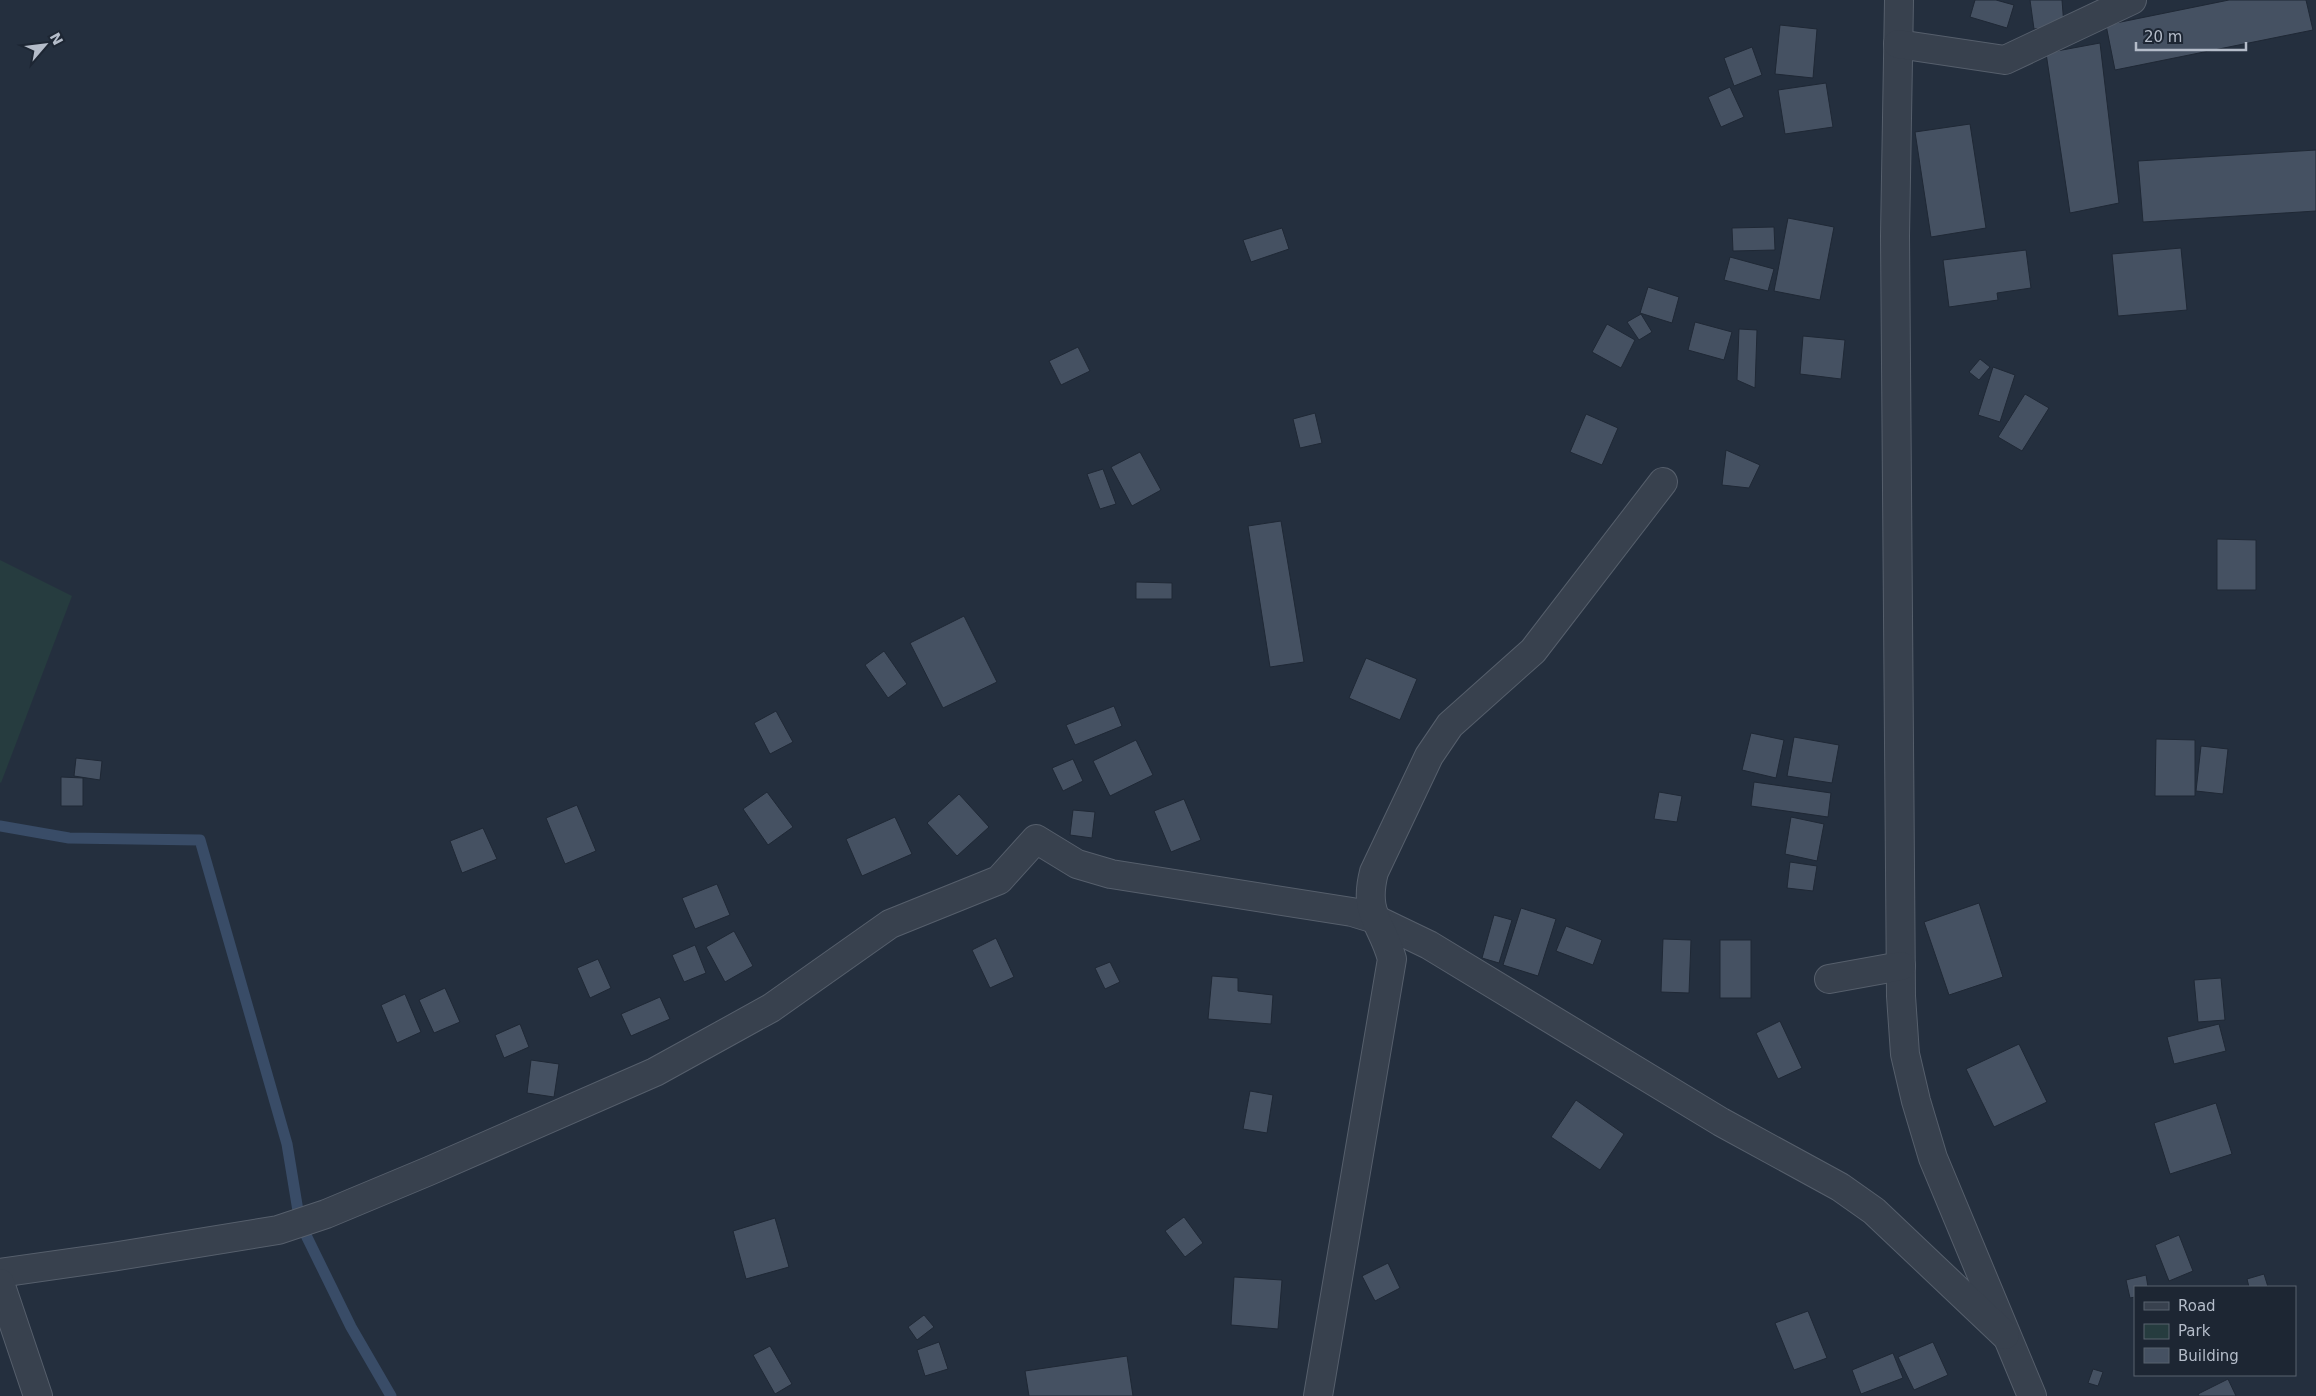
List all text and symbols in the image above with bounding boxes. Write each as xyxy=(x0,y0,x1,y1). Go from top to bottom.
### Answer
north arrow xyxy=(20,20,70,70)
scale bar xyxy=(2136,20,2246,52)
text: 20 m xyxy=(2144,28,2182,46)
text: N xyxy=(47,30,66,48)
legend xyxy=(2134,1286,2296,1376)
text: Road xyxy=(2178,1297,2216,1315)
text: Park xyxy=(2178,1322,2211,1340)
text: Building xyxy=(2178,1347,2239,1365)

